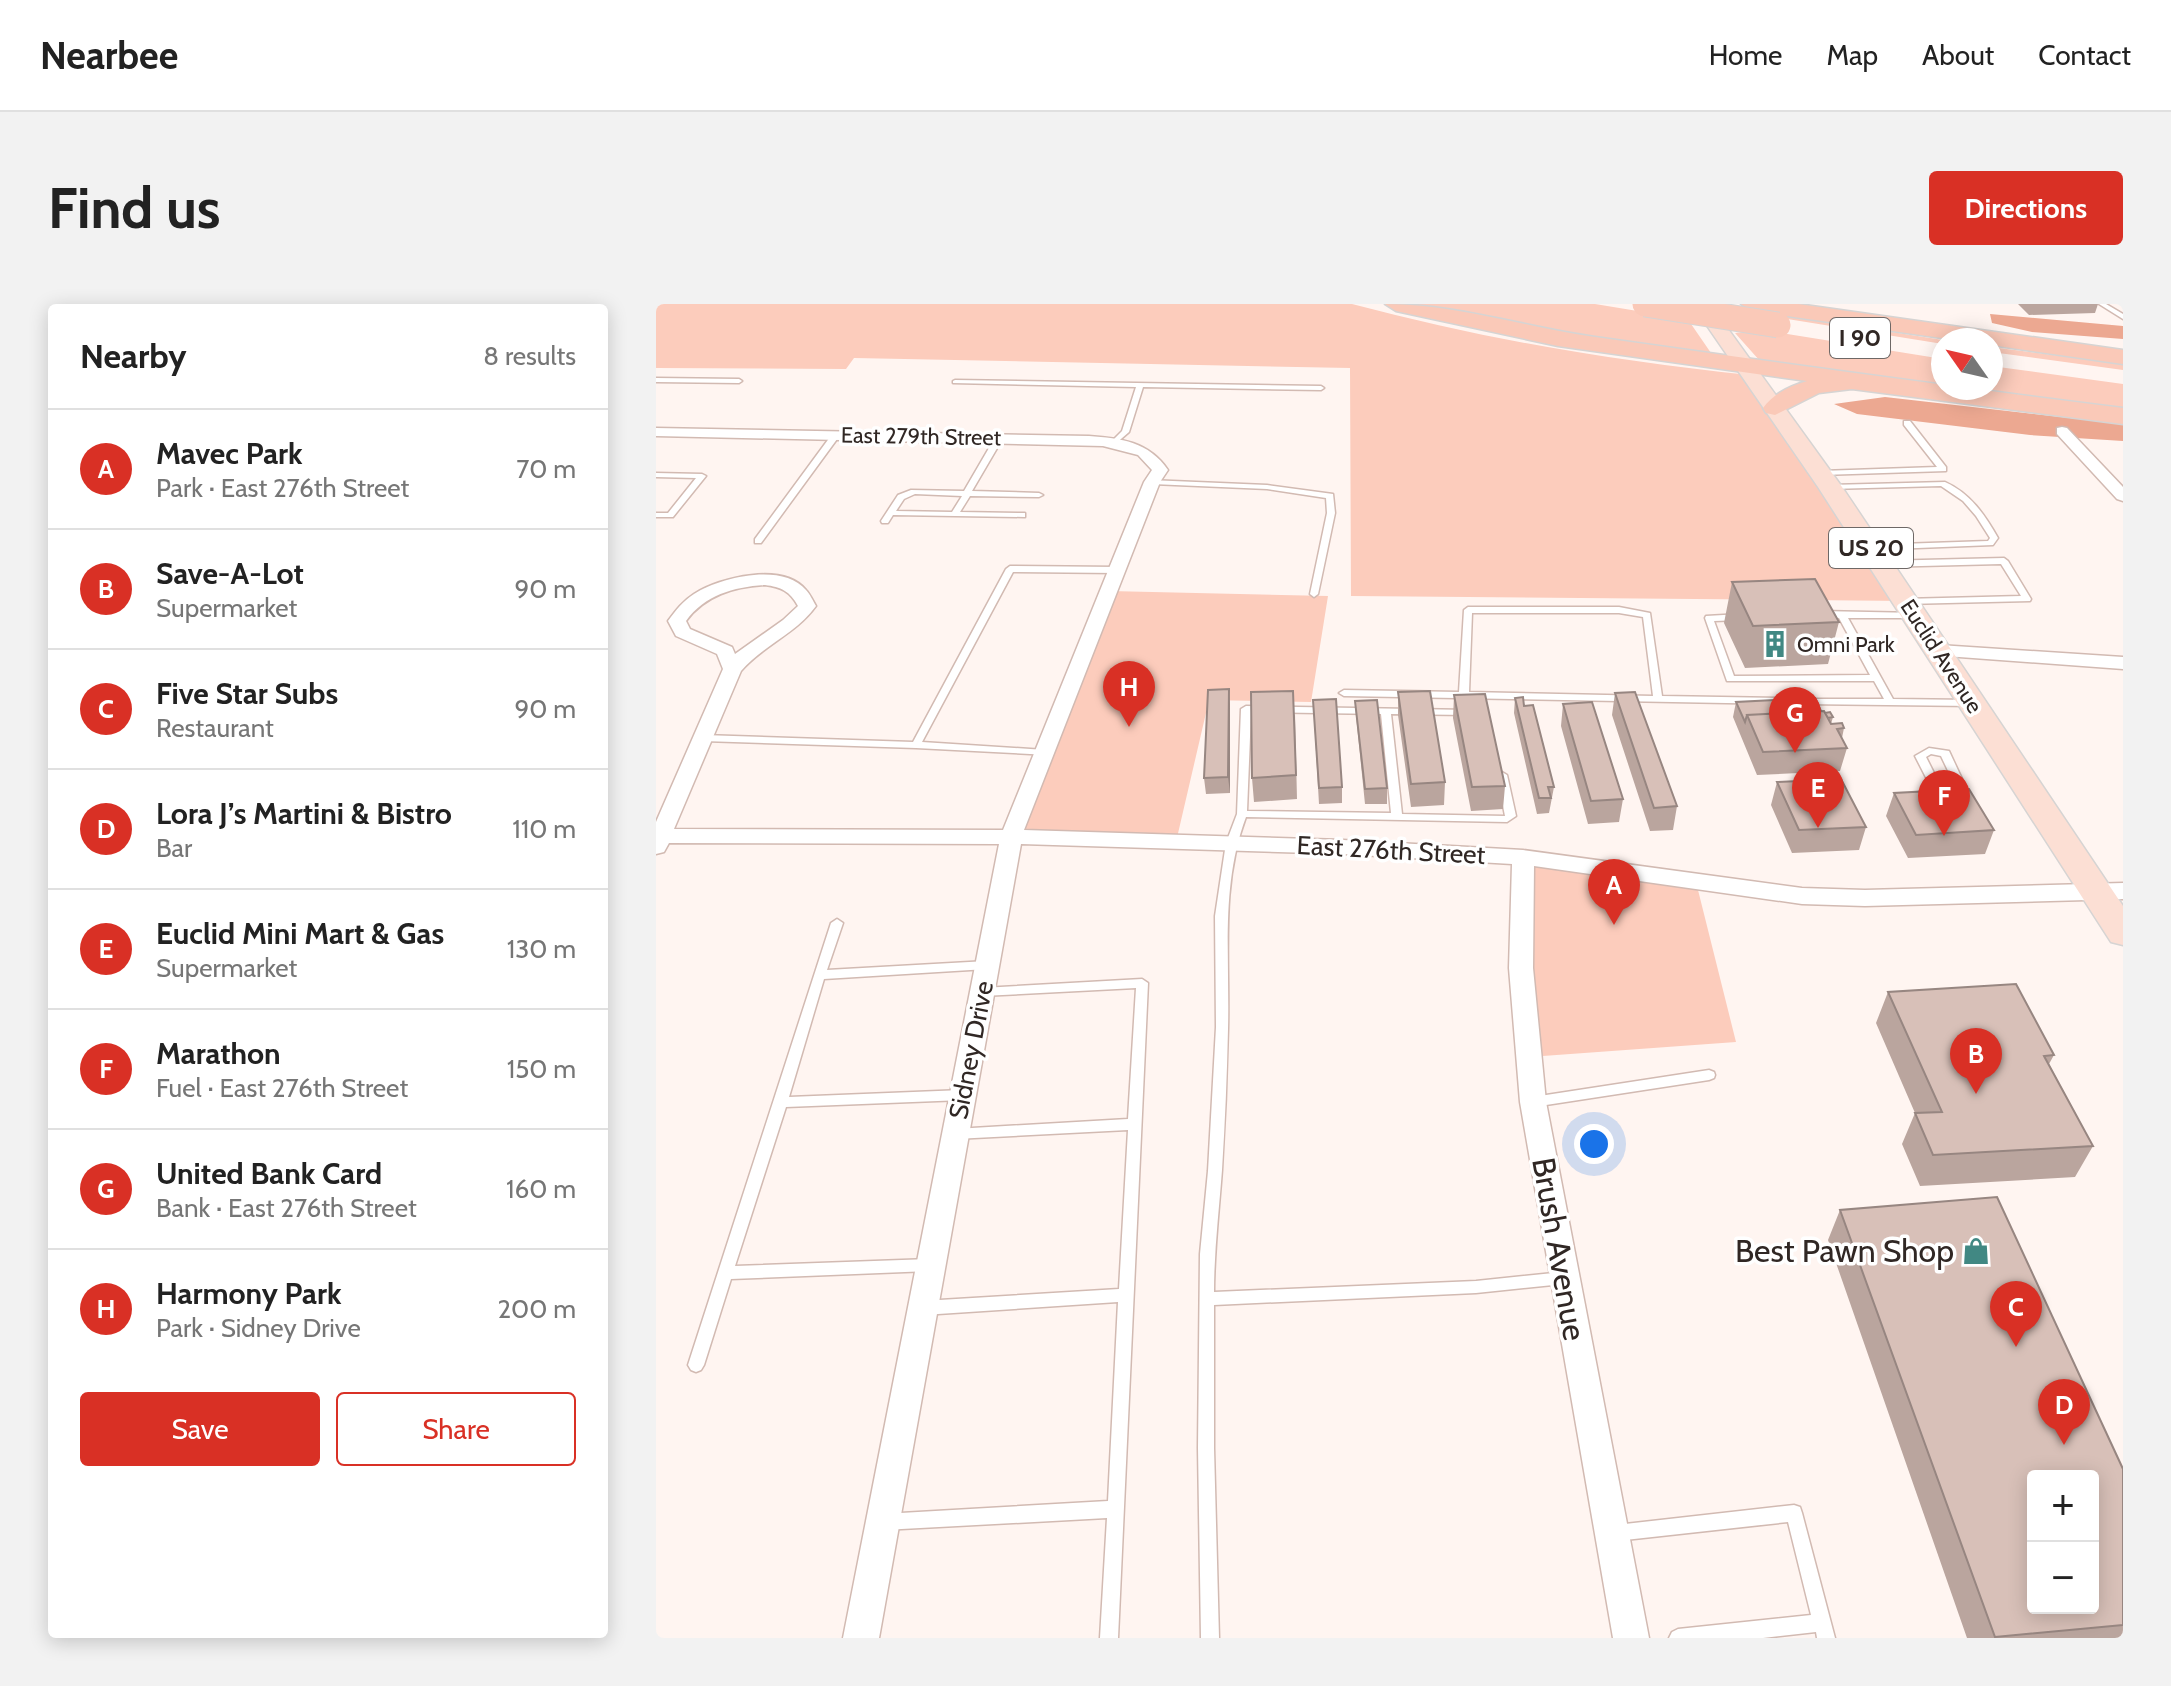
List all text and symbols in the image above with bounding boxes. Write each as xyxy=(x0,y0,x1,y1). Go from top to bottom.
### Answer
text: Nearbee xyxy=(40,32,178,79)
text: Home xyxy=(1709,38,1782,72)
text: Map xyxy=(1826,38,1878,72)
text: About xyxy=(1922,38,1994,72)
text: Contact xyxy=(2038,38,2131,72)
button: Directions xyxy=(1929,171,2123,245)
text: Find us xyxy=(48,174,221,242)
road number: I 90 xyxy=(1830,318,1890,358)
north arrow xyxy=(1931,328,2003,400)
text: Nearby xyxy=(80,335,187,377)
text: 8 results xyxy=(483,340,576,372)
street label: East 279th Street xyxy=(841,422,1002,451)
text: Mavec Park xyxy=(156,435,303,472)
text: A xyxy=(98,453,114,485)
text: 70 m xyxy=(516,453,576,485)
text: Park · East 276th Street xyxy=(156,472,409,504)
road number: US 20 xyxy=(1829,528,1913,568)
text: Save-A-Lot xyxy=(156,555,304,592)
text: B xyxy=(98,573,114,605)
text: 90 m xyxy=(514,573,576,605)
text: Supermarket xyxy=(156,592,297,624)
street label: Euclid Avenue xyxy=(1895,594,1988,718)
building icon: Omni Park xyxy=(1760,629,1790,659)
place label: Omni Park xyxy=(1797,631,1895,658)
pin: H xyxy=(1103,661,1155,727)
text: Five Star Subs xyxy=(156,675,338,712)
pin: G xyxy=(1769,687,1821,753)
text: C xyxy=(98,693,114,725)
text: 90 m xyxy=(514,693,576,725)
text: Restaurant xyxy=(156,712,274,744)
pin: E xyxy=(1792,762,1844,828)
pin: F xyxy=(1918,770,1970,836)
text: Lora J’s Martini & Bistro xyxy=(156,795,452,832)
text: D xyxy=(97,813,115,845)
text: 110 m xyxy=(512,813,576,845)
street label: East 276th Street xyxy=(1296,829,1486,871)
text: Bar xyxy=(156,832,192,864)
pin: A xyxy=(1588,859,1640,925)
text: Euclid Mini Mart & Gas xyxy=(156,915,444,952)
text: E xyxy=(99,933,113,965)
text: 130 m xyxy=(507,933,576,965)
text: Supermarket xyxy=(156,952,297,984)
street label: Sidney Drive xyxy=(942,978,1000,1122)
pin: B xyxy=(1950,1028,2002,1094)
text: Marathon xyxy=(156,1035,281,1072)
text: F xyxy=(99,1053,113,1085)
text: 150 m xyxy=(507,1053,576,1085)
text: Fuel · East 276th Street xyxy=(156,1072,408,1104)
your location xyxy=(1574,1124,1614,1164)
street label: Brush Avenue xyxy=(1524,1154,1595,1343)
text: United Bank Card xyxy=(156,1155,382,1192)
text: G xyxy=(97,1173,115,1205)
text: 160 m xyxy=(506,1173,576,1205)
text: Bank · East 276th Street xyxy=(156,1192,417,1224)
place label: Best Pawn Shop xyxy=(1735,1231,1954,1270)
shop icon: Best Pawn Shop xyxy=(1961,1236,1991,1266)
text: Harmony Park xyxy=(156,1275,341,1312)
pin: C xyxy=(1990,1281,2042,1347)
text: H xyxy=(97,1293,115,1325)
text: 200 m xyxy=(497,1293,576,1325)
text: Park · Sidney Drive xyxy=(156,1312,361,1344)
pin: D xyxy=(2038,1379,2090,1445)
button: Save xyxy=(80,1392,320,1466)
button: Share xyxy=(336,1392,576,1466)
map controls xyxy=(2027,1470,2099,1614)
button: + xyxy=(2027,1470,2099,1542)
button: − xyxy=(2027,1542,2099,1614)

